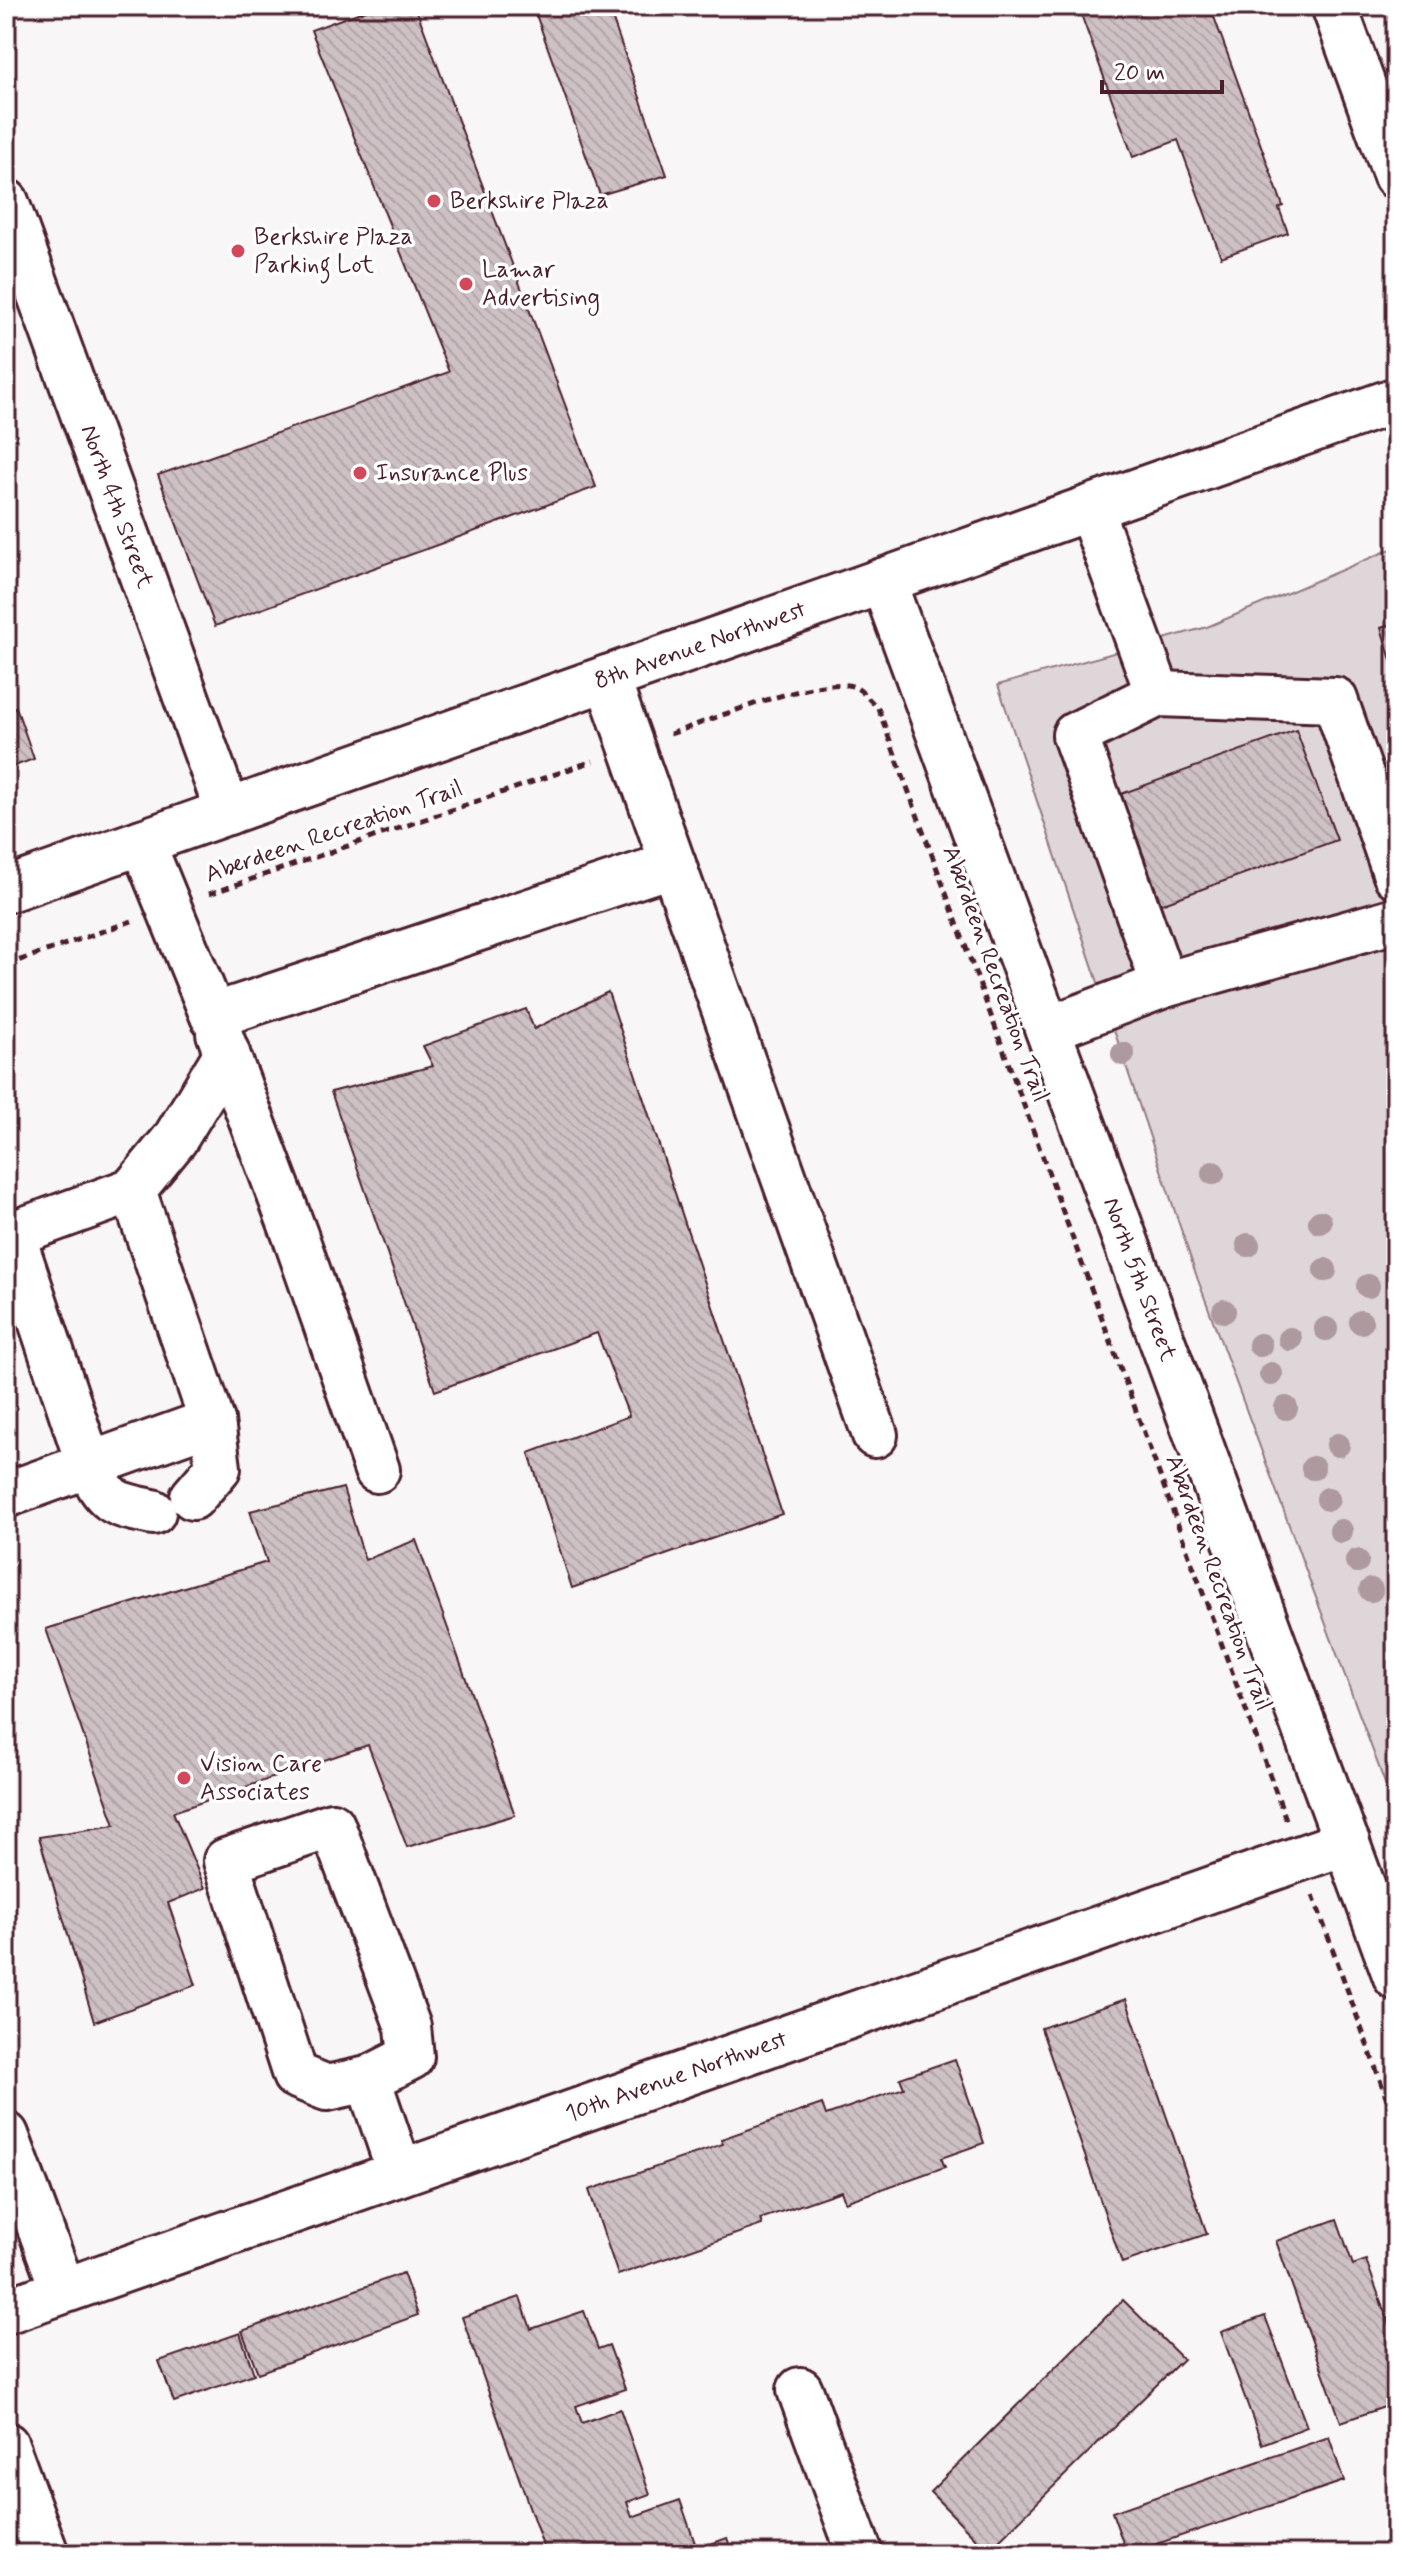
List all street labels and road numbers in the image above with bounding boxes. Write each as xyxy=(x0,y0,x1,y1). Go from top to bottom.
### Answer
street label: North 4th Street xyxy=(73,421,161,592)
street label: 8th Avenue Northwest xyxy=(590,594,810,697)
street label: Aberdeen Recreation Trail xyxy=(201,773,467,891)
street label: Aberdeen Recreation Trail xyxy=(934,842,1056,1106)
street label: North 5th Street xyxy=(1095,1193,1184,1365)
street label: Aberdeen Recreation Trail xyxy=(1157,1451,1279,1715)
street label: 10th Avenue Northwest xyxy=(561,2023,792,2130)

